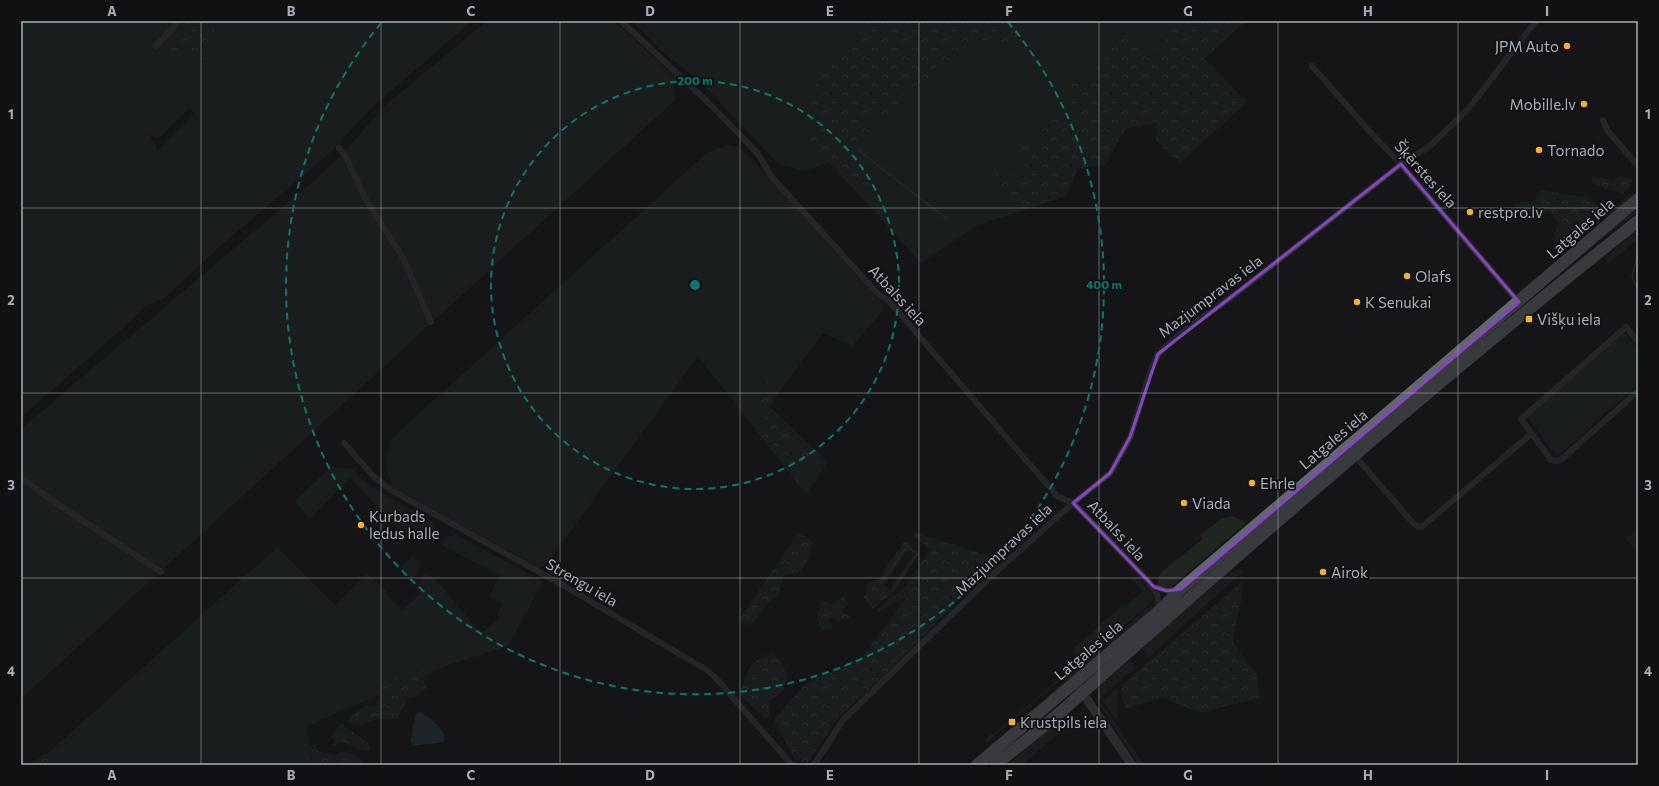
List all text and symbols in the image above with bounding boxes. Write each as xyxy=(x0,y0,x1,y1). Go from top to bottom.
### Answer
text: A xyxy=(107,3,117,19)
text: B xyxy=(287,3,296,19)
text: C xyxy=(467,3,476,19)
text: D xyxy=(645,3,655,19)
text: E xyxy=(826,3,834,19)
text: F xyxy=(1005,3,1013,19)
text: G xyxy=(1183,3,1193,19)
text: H xyxy=(1363,3,1373,19)
text: I xyxy=(1545,3,1549,19)
place label: JPM Auto xyxy=(1495,37,1559,55)
marker: JPM Auto xyxy=(1562,41,1572,51)
text: 200 m xyxy=(677,73,713,87)
place label: Mobille.lv xyxy=(1510,95,1576,113)
marker: Mobille.lv xyxy=(1579,99,1589,109)
text: 1 xyxy=(8,106,14,122)
text: 1 xyxy=(1645,106,1651,122)
street label: Šķērstes iela xyxy=(1390,136,1462,213)
place label: Tornado xyxy=(1547,141,1605,159)
marker: Tornado xyxy=(1534,145,1544,155)
street label: Latgales iela xyxy=(1543,194,1617,262)
place label: restpro.lv xyxy=(1478,203,1543,221)
marker: restpro.lv xyxy=(1465,207,1475,217)
street label: Mazjumpravas iela xyxy=(1154,251,1266,341)
street label: Atbalss iela xyxy=(865,261,931,329)
place label: Olafs xyxy=(1415,267,1452,285)
marker: Olafs xyxy=(1402,271,1412,281)
text: 400 m xyxy=(1086,277,1122,291)
centre of rings xyxy=(688,278,702,292)
text: 2 xyxy=(7,292,15,308)
text: 2 xyxy=(1644,292,1652,308)
place label: K Senukai xyxy=(1365,293,1431,311)
marker: K Senukai xyxy=(1352,297,1362,307)
place label: Višķu iela xyxy=(1537,310,1601,330)
marker: Višķu iela xyxy=(1524,314,1534,324)
street label: Latgales iela xyxy=(1295,405,1371,473)
place label: Ehrle xyxy=(1260,474,1295,492)
text: 3 xyxy=(7,477,15,493)
text: 3 xyxy=(1644,477,1652,493)
marker: Ehrle xyxy=(1247,478,1257,488)
place label: Viada xyxy=(1192,494,1231,512)
street label: Atbalss iela xyxy=(1084,496,1150,564)
marker: Viada xyxy=(1179,498,1189,508)
street label: Mazjumpravas iela xyxy=(951,500,1055,598)
place label: Kurbads ledus halle xyxy=(369,507,440,542)
marker: Kurbads ledus halle xyxy=(356,520,366,530)
street label: Strengu iela xyxy=(543,554,621,610)
place label: Airok xyxy=(1331,563,1368,581)
marker: Airok xyxy=(1318,567,1328,577)
street label: Latgales iela xyxy=(1050,616,1126,684)
text: 4 xyxy=(7,663,15,679)
text: 4 xyxy=(1644,663,1652,679)
place label: Krustpils iela xyxy=(1020,713,1107,731)
marker: Krustpils iela xyxy=(1007,717,1017,727)
text: A xyxy=(107,767,117,783)
text: B xyxy=(287,767,296,783)
text: C xyxy=(467,767,476,783)
text: D xyxy=(645,767,655,783)
text: E xyxy=(826,767,834,783)
text: F xyxy=(1005,767,1013,783)
text: G xyxy=(1183,767,1193,783)
text: H xyxy=(1363,767,1373,783)
text: I xyxy=(1545,767,1549,783)

